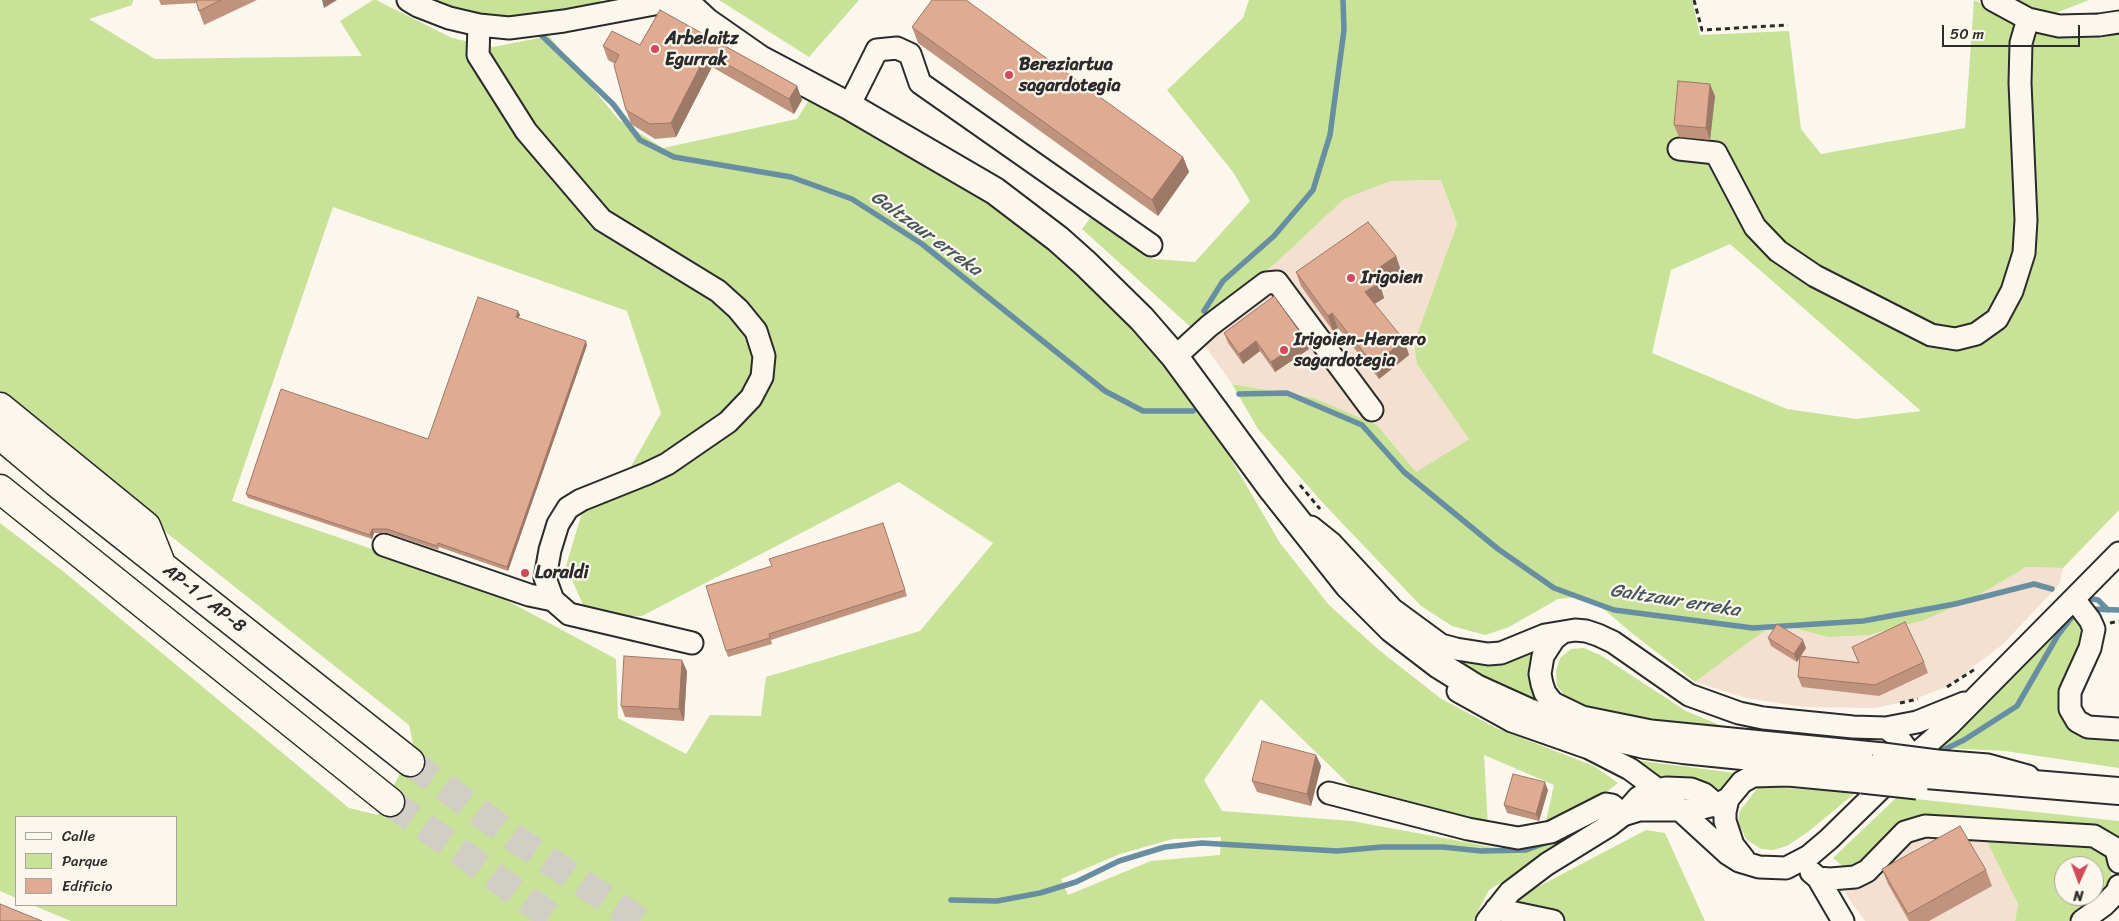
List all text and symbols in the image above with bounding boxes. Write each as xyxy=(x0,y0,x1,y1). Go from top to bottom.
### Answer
scale bar xyxy=(1944,15,2082,47)
text: 50 m xyxy=(1950,21,1984,47)
place label: Arbelaitz Egurrak xyxy=(665,28,739,70)
marker: Arbelaitz Egurrak xyxy=(649,43,661,55)
place label: Bereziartua sagardotegia xyxy=(1019,54,1120,96)
marker: Bereziartua sagardotegia xyxy=(1003,69,1015,81)
water label: Galtzaur erreka xyxy=(866,186,986,282)
place label: Irigoien xyxy=(1361,267,1423,289)
marker: Irigoien xyxy=(1345,272,1357,284)
place label: Irigoien-Herrero sagardotegia xyxy=(1294,329,1426,372)
marker: Irigoien-Herrero sagardotegia xyxy=(1278,344,1290,356)
street label: AP-1 / AP-8 xyxy=(158,560,250,638)
place label: Loraldi xyxy=(535,562,588,584)
marker: Loraldi xyxy=(519,567,531,579)
water label: Galtzaur erreka xyxy=(1608,579,1742,623)
legend xyxy=(15,816,178,906)
text: Calle xyxy=(62,823,95,849)
text: Parque xyxy=(62,848,107,874)
north arrow xyxy=(2054,856,2104,906)
text: Edificio xyxy=(62,873,113,899)
text: N xyxy=(2073,883,2084,908)

